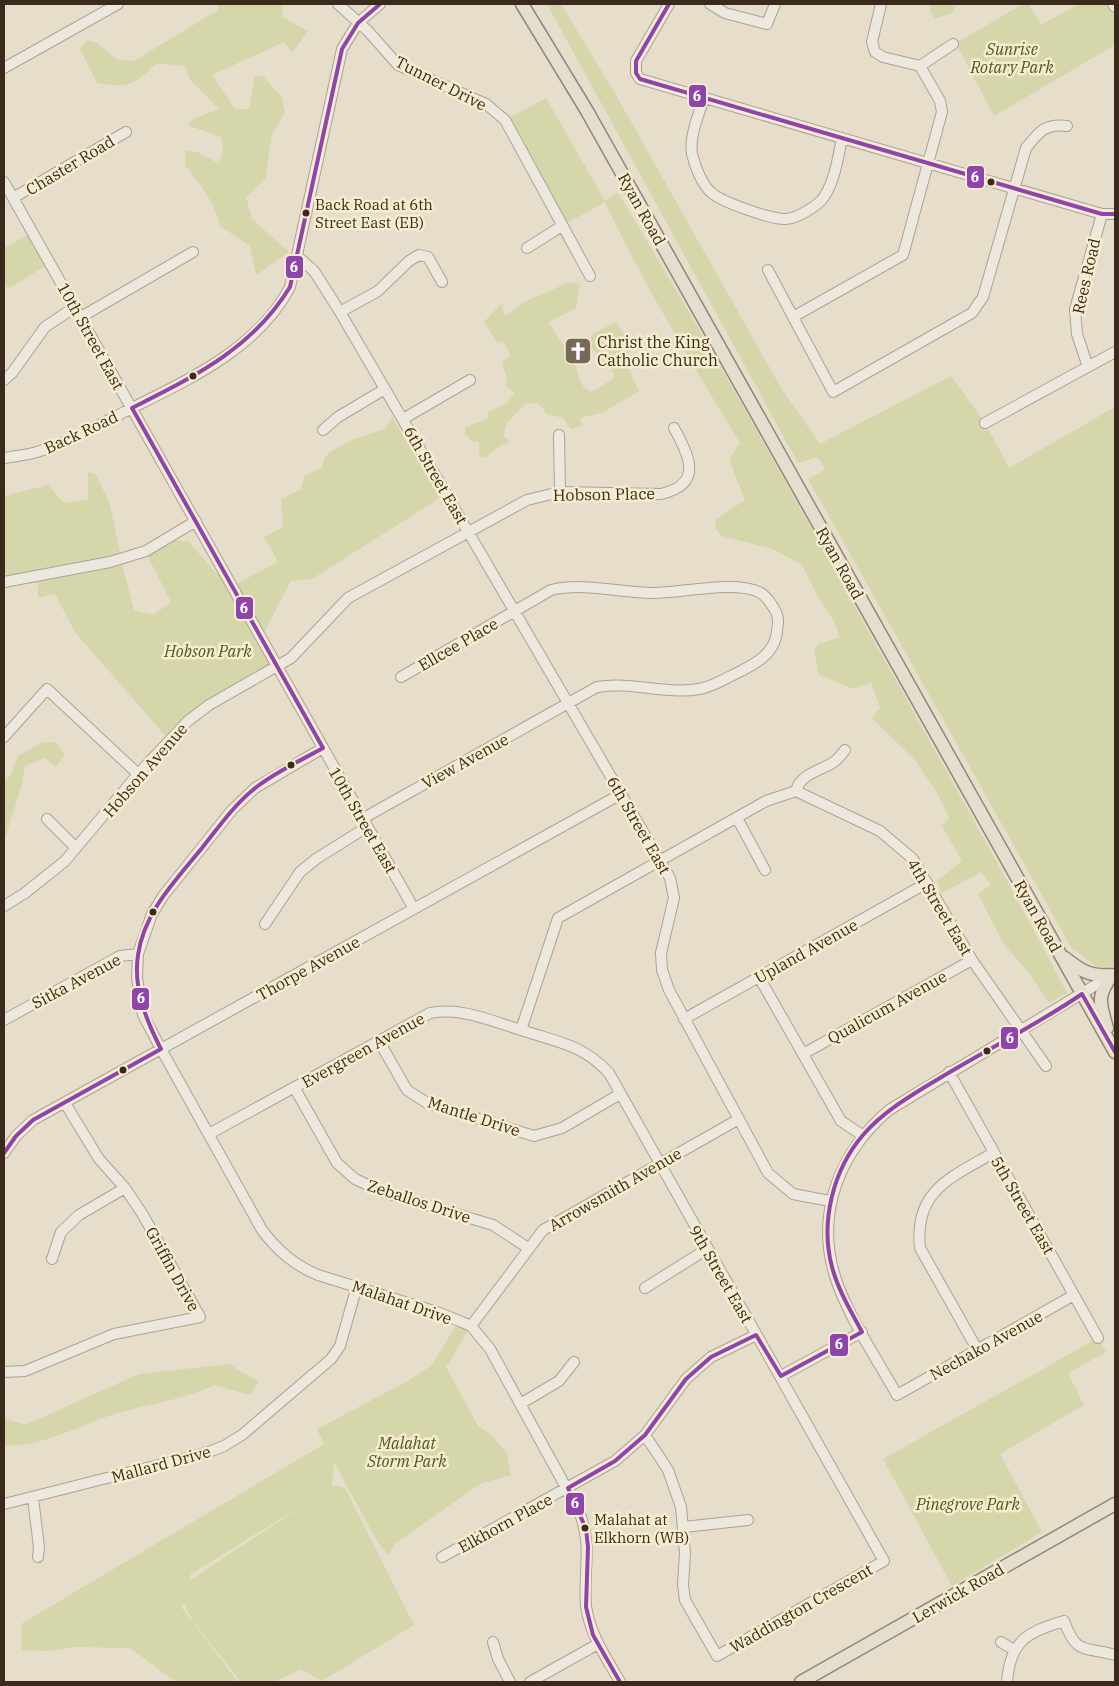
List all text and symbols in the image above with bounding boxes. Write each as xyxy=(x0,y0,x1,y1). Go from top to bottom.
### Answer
park label: Sunrise Rotary Park xyxy=(969,39,1054,77)
street label: Tunner Drive xyxy=(392,51,490,115)
line badge: 6 xyxy=(688,84,707,108)
text: 6 xyxy=(693,87,701,105)
street label: Chaster Road xyxy=(22,131,118,199)
line badge: 6 xyxy=(966,165,985,189)
text: 6 xyxy=(971,168,979,186)
street label: Ryan Road xyxy=(614,169,670,249)
unlabelled marker xyxy=(986,177,996,187)
place label: Back Road at 6th Street East (EB) xyxy=(315,195,433,232)
marker: Back Road at 6th Street East (EB) xyxy=(301,208,311,218)
street label: Rees Road xyxy=(1068,236,1105,316)
line badge: 6 xyxy=(285,255,304,279)
text: 6 xyxy=(290,258,298,276)
street label: 10th Street East xyxy=(53,279,129,393)
place label: Christ the King Catholic Church xyxy=(597,332,718,370)
church icon: Christ the King Catholic Church xyxy=(563,336,593,366)
unlabelled marker xyxy=(188,371,198,381)
street label: Back Road xyxy=(41,406,121,458)
street label: 6th Street East xyxy=(400,422,472,528)
street label: Hobson Place xyxy=(553,483,655,505)
street label: Ryan Road xyxy=(812,523,868,603)
line badge: 6 xyxy=(235,596,254,620)
text: 6 xyxy=(240,599,248,617)
street label: Ellcee Place xyxy=(414,613,502,675)
park label: Hobson Park xyxy=(163,641,252,661)
street label: Hobson Avenue xyxy=(99,719,191,821)
street label: View Avenue xyxy=(418,729,512,793)
unlabelled marker xyxy=(286,760,296,770)
street label: 10th Street East xyxy=(324,763,402,877)
street label: 6th Street East xyxy=(603,772,675,878)
street label: 4th Street East xyxy=(903,855,977,960)
street label: Ryan Road xyxy=(1010,876,1066,956)
unlabelled marker xyxy=(148,907,158,917)
street label: Upland Avenue xyxy=(751,914,861,988)
street label: Thorpe Avenue xyxy=(253,931,363,1005)
street label: Sitka Avenue xyxy=(28,949,124,1013)
street label: Qualicum Avenue xyxy=(824,966,950,1048)
line badge: 6 xyxy=(131,987,150,1011)
text: 6 xyxy=(137,989,145,1007)
street label: Evergreen Avenue xyxy=(298,1008,428,1092)
line badge: 6 xyxy=(1000,1026,1019,1050)
text: 6 xyxy=(1006,1029,1014,1047)
unlabelled marker xyxy=(982,1046,992,1056)
unlabelled marker xyxy=(118,1065,128,1075)
street label: Mantle Drive xyxy=(425,1092,523,1140)
street label: Arrowsmith Avenue xyxy=(545,1143,685,1235)
street label: 5th Street East xyxy=(987,1152,1059,1258)
street label: Zeballos Drive xyxy=(365,1175,473,1227)
street label: 9th Street East xyxy=(685,1221,757,1327)
street label: Griffin Drive xyxy=(142,1223,204,1315)
street label: Malahat Drive xyxy=(349,1276,455,1328)
street label: Nechako Avenue xyxy=(926,1306,1046,1384)
line badge: 6 xyxy=(829,1333,849,1357)
text: 6 xyxy=(835,1335,843,1353)
park label: Malahat Storm Park xyxy=(366,1433,447,1471)
street label: Mallard Drive xyxy=(109,1441,213,1487)
street label: Elkhorn Place xyxy=(454,1489,556,1557)
line badge: 6 xyxy=(565,1492,585,1516)
text: 6 xyxy=(571,1494,579,1512)
park label: Pinegrove Park xyxy=(915,1494,1020,1514)
place label: Malahat at Elkhorn (WB) xyxy=(594,1510,689,1547)
marker: Malahat at Elkhorn (WB) xyxy=(580,1523,590,1533)
street label: Waddington Crescent xyxy=(726,1559,876,1657)
street label: Lerwick Road xyxy=(909,1559,1008,1627)

